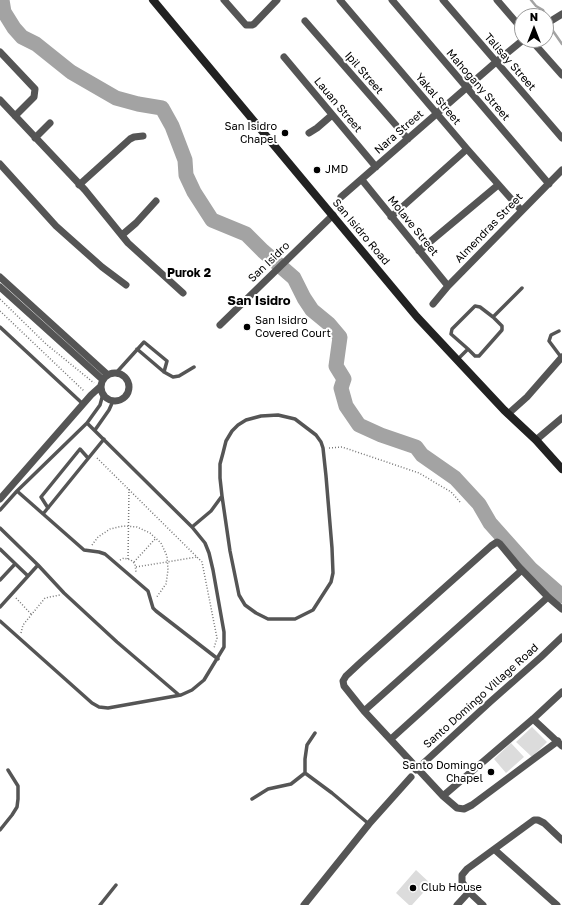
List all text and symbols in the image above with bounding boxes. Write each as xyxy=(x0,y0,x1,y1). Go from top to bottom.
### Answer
north arrow xyxy=(514,8,554,48)
text: N xyxy=(530,10,538,23)
street label: Talisay Street xyxy=(481,31,539,93)
street label: Mahogany Street xyxy=(443,47,513,123)
street label: Ipil Street xyxy=(342,49,386,97)
street label: Yakal Street xyxy=(413,70,463,128)
street label: Lauan Street xyxy=(311,75,365,135)
street label: Nara Street xyxy=(372,107,426,157)
place label: San Isidro Chapel xyxy=(224,120,277,146)
marker: San Isidro Chapel xyxy=(280,128,290,138)
place label: JMD xyxy=(325,163,348,177)
marker: JMD xyxy=(312,165,322,175)
street label: Almendras Street xyxy=(452,190,526,266)
street label: Molave Street xyxy=(385,193,441,259)
street label: San Isidro Road xyxy=(330,196,392,268)
street label: San Isidro xyxy=(246,239,292,285)
district label: Purok 2 xyxy=(167,266,211,280)
district label: San Isidro xyxy=(227,293,291,309)
place label: San Isidro Covered Court xyxy=(255,314,331,340)
marker: San Isidro Covered Court xyxy=(242,322,252,332)
street label: Santo Domingo Village Road xyxy=(421,641,541,751)
place label: Santo Domingo Chapel xyxy=(402,759,483,785)
marker: Santo Domingo Chapel xyxy=(486,767,496,777)
place label: Club House xyxy=(421,881,482,895)
marker: Club House xyxy=(408,883,418,893)

